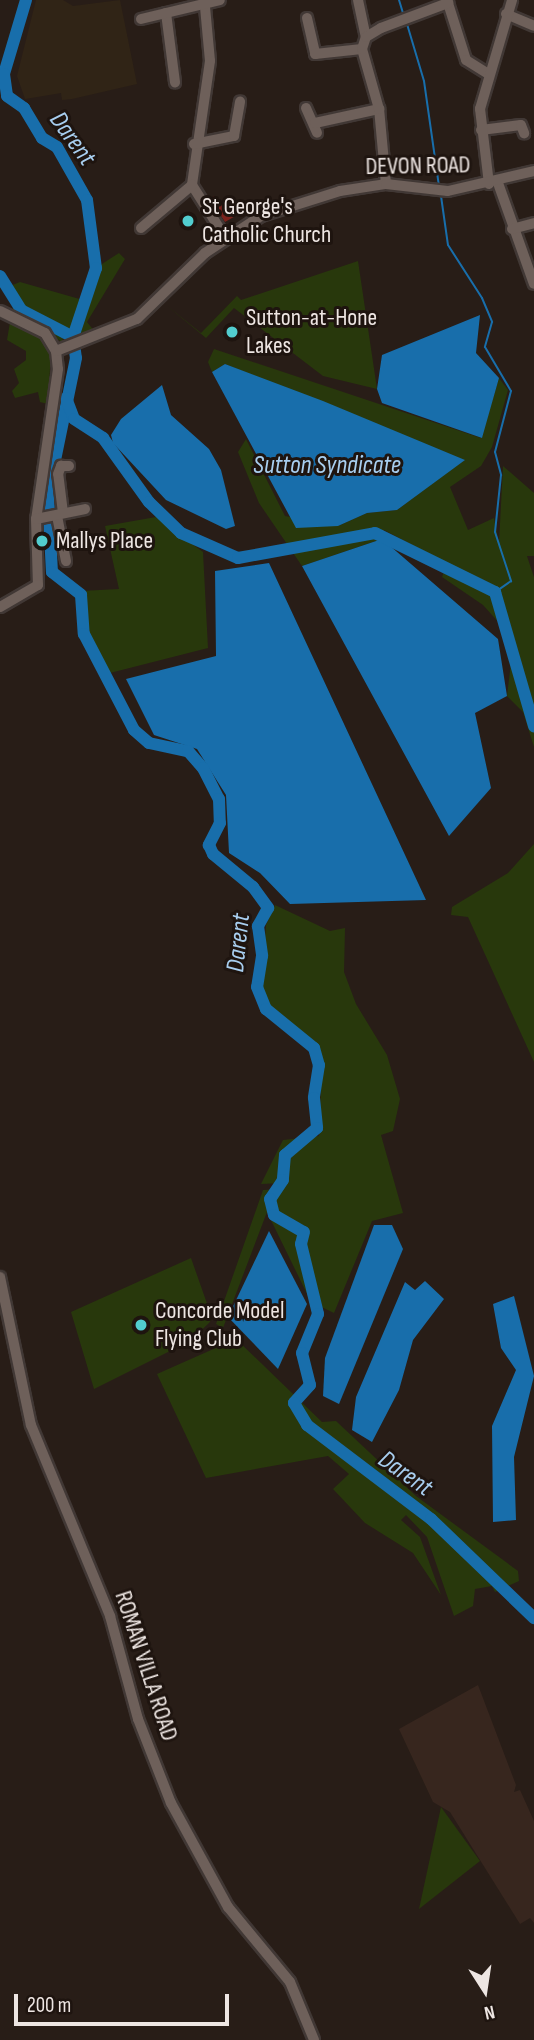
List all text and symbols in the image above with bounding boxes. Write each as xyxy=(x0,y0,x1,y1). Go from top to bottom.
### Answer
water label: Darent xyxy=(42,106,102,172)
street label: DEVON ROAD xyxy=(365,151,471,181)
place label: St George's Catholic Church xyxy=(202,193,331,249)
marker: St George's Catholic Church xyxy=(180,213,196,229)
place label: Sutton-at-Hone Lakes xyxy=(246,304,377,360)
marker: Sutton-at-Hone Lakes xyxy=(224,324,240,340)
water label: Sutton Syndicate xyxy=(253,450,401,482)
place label: Mallys Place xyxy=(56,527,153,555)
marker: Mallys Place xyxy=(34,533,50,549)
water label: Darent xyxy=(220,912,258,974)
place label: Concorde Model Flying Club xyxy=(155,1297,284,1353)
marker: Concorde Model Flying Club xyxy=(133,1317,149,1333)
water label: Darent xyxy=(372,1444,438,1504)
street label: ROMAN VILLA ROAD xyxy=(108,1587,184,1745)
north arrow xyxy=(450,1956,520,2026)
scale bar xyxy=(18,1980,233,2024)
text: 200 m xyxy=(27,1993,71,2018)
text: N xyxy=(482,2000,497,2024)

